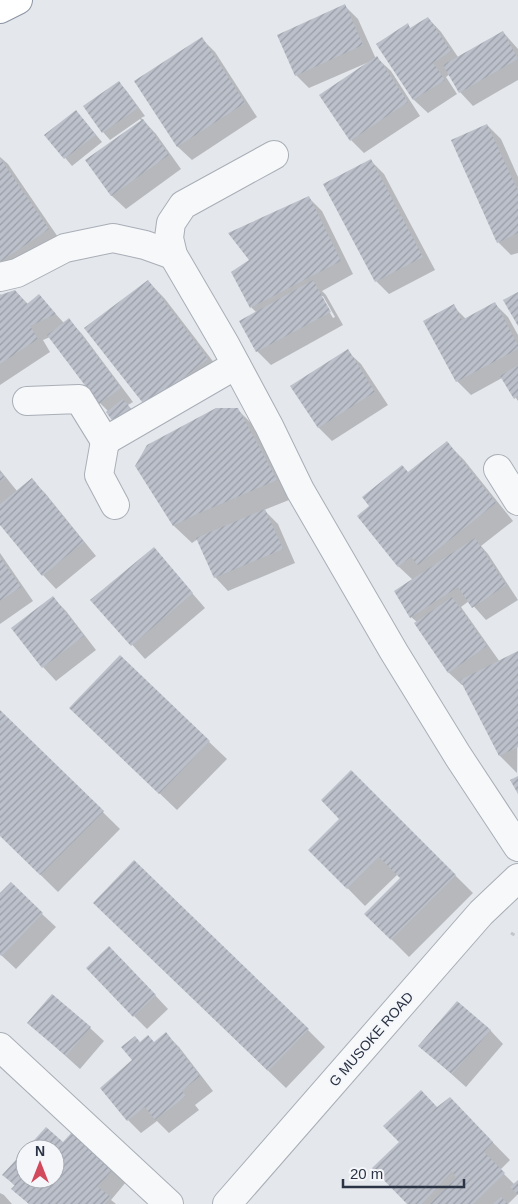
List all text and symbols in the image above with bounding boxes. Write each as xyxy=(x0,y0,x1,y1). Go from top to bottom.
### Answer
street label: G MUSOKE ROAD xyxy=(326,989,416,1089)
north arrow xyxy=(15,1139,65,1189)
text: N xyxy=(35,1143,45,1159)
scale bar xyxy=(343,1156,464,1188)
text: 20 m xyxy=(350,1165,383,1182)

